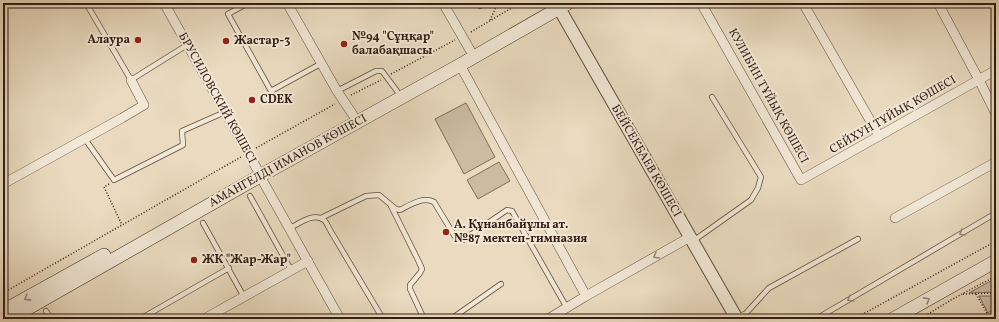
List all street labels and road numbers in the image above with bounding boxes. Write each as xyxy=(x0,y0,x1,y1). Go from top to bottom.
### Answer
street label: КУЛИБИН ТҰЙЫҚ КӨШЕСІ xyxy=(724,25,813,166)
street label: БРУСИЛОВСКИЙ КӨШЕСІ xyxy=(174,29,261,166)
street label: СЕЙХУН ТҰЙЫҚ КӨШЕСІ xyxy=(826,71,959,158)
street label: БЕЙСЕКБАЕВ КӨШЕСІ xyxy=(607,101,686,220)
street label: АМАНГЕЛДІ ИМАНОВ КӨШЕСІ xyxy=(206,111,370,211)

